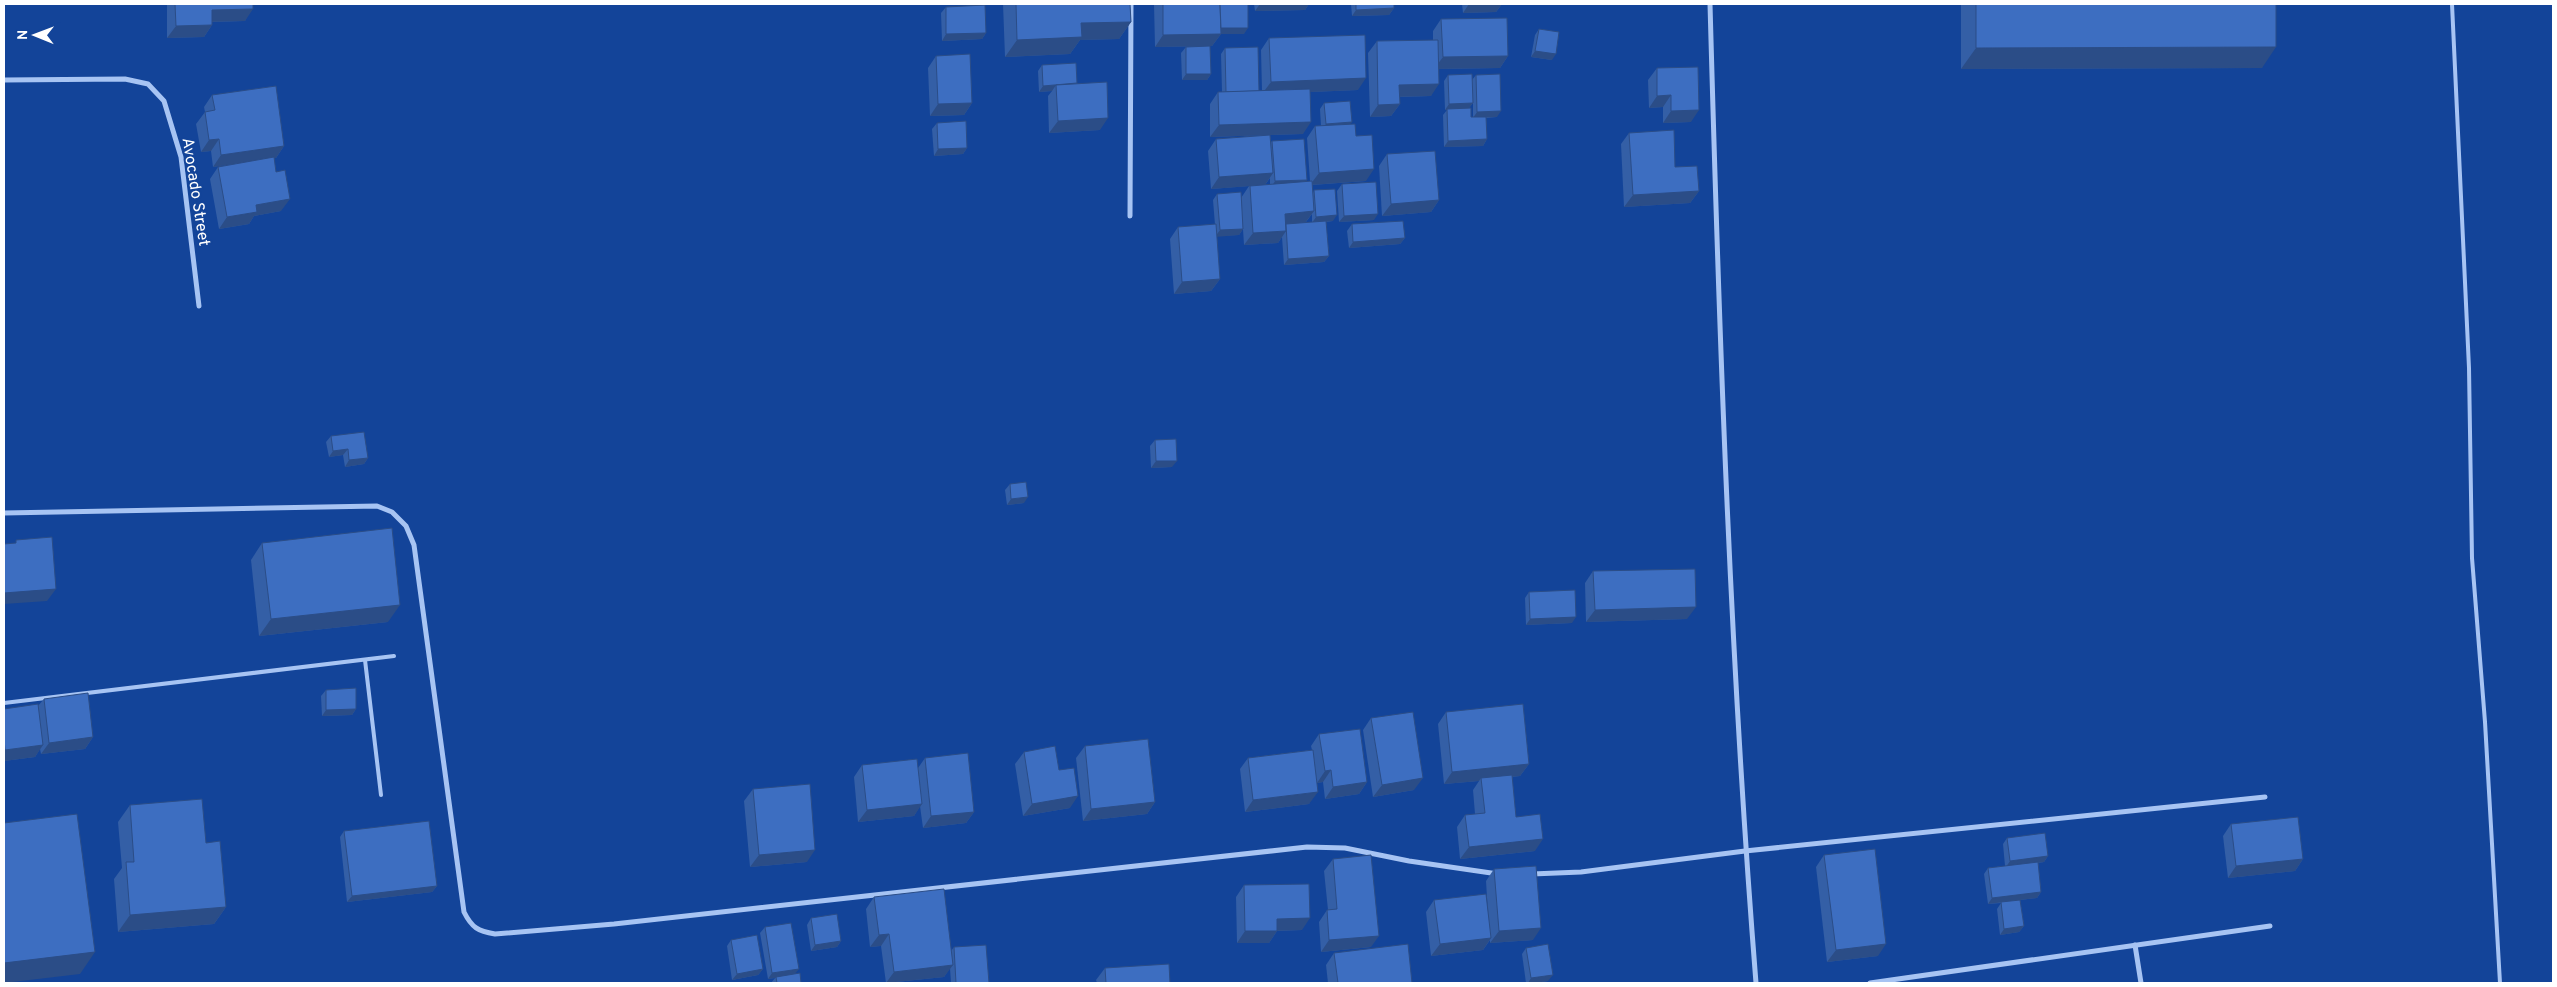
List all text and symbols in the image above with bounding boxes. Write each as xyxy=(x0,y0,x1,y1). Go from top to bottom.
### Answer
north arrow xyxy=(10,10,60,60)
text: N xyxy=(15,30,32,40)
street label: Avocado Street xyxy=(177,136,213,248)

